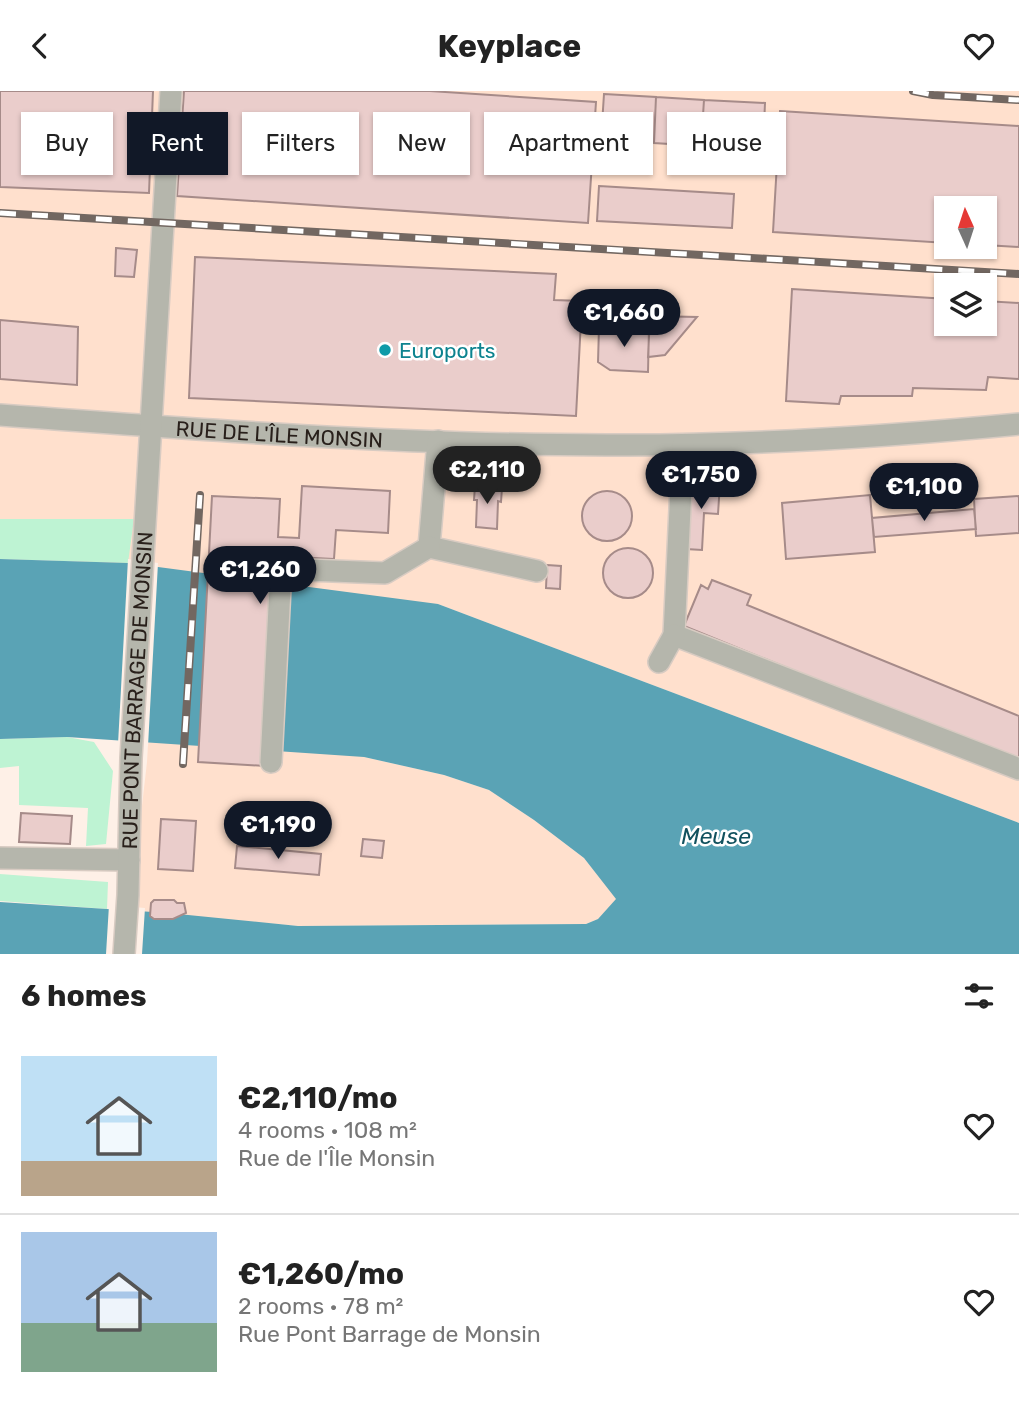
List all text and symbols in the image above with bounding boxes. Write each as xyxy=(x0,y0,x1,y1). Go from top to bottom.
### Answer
icon: back xyxy=(21,27,59,65)
text: Keyplace xyxy=(438,27,581,65)
icon: heart xyxy=(960,27,998,65)
chip: Buy xyxy=(21,112,113,175)
chip: Rent xyxy=(127,112,228,175)
chip: Filters xyxy=(242,112,359,175)
chip: New xyxy=(373,112,470,175)
chip: Apartment xyxy=(484,112,653,175)
chip: House xyxy=(667,112,786,175)
north arrow xyxy=(934,196,998,259)
map controls xyxy=(934,196,997,336)
button: layers xyxy=(934,273,997,336)
pin: €1,660 xyxy=(567,289,681,349)
text: €1,660 xyxy=(583,298,665,326)
place label: Euroports xyxy=(399,338,496,363)
marker: Euroports xyxy=(377,342,393,358)
street label: RUE DE L'ÎLE MONSIN xyxy=(175,415,383,452)
pin: €2,110 xyxy=(430,447,544,506)
pin: €1,750 xyxy=(644,451,758,511)
text: €2,110 xyxy=(449,455,525,483)
text: €1,750 xyxy=(662,460,740,488)
pin: €1,100 xyxy=(867,463,981,523)
text: €1,100 xyxy=(885,472,963,500)
street label: RUE PONT BARRAGE DE MONSIN xyxy=(117,531,157,850)
pin: €1,260 xyxy=(203,547,317,606)
text: €1,260 xyxy=(219,555,301,583)
pin: €1,190 xyxy=(221,801,335,861)
text: €1,190 xyxy=(240,810,316,838)
water label: Meuse xyxy=(681,822,751,850)
icon: filters xyxy=(960,977,998,1015)
text: 6 homes xyxy=(21,978,147,1014)
text: €2,110/mo xyxy=(238,1080,397,1116)
icon: home xyxy=(77,1084,161,1168)
icon: heart xyxy=(960,1107,998,1145)
text: 4 rooms · 108 m² xyxy=(238,1116,417,1144)
text: Rue de l'Île Monsin xyxy=(238,1144,435,1172)
text: €1,260/mo xyxy=(238,1256,404,1292)
icon: home xyxy=(77,1260,161,1344)
icon: heart xyxy=(960,1283,998,1321)
text: 2 rooms · 78 m² xyxy=(238,1292,403,1320)
text: Rue Pont Barrage de Monsin xyxy=(238,1320,541,1348)

